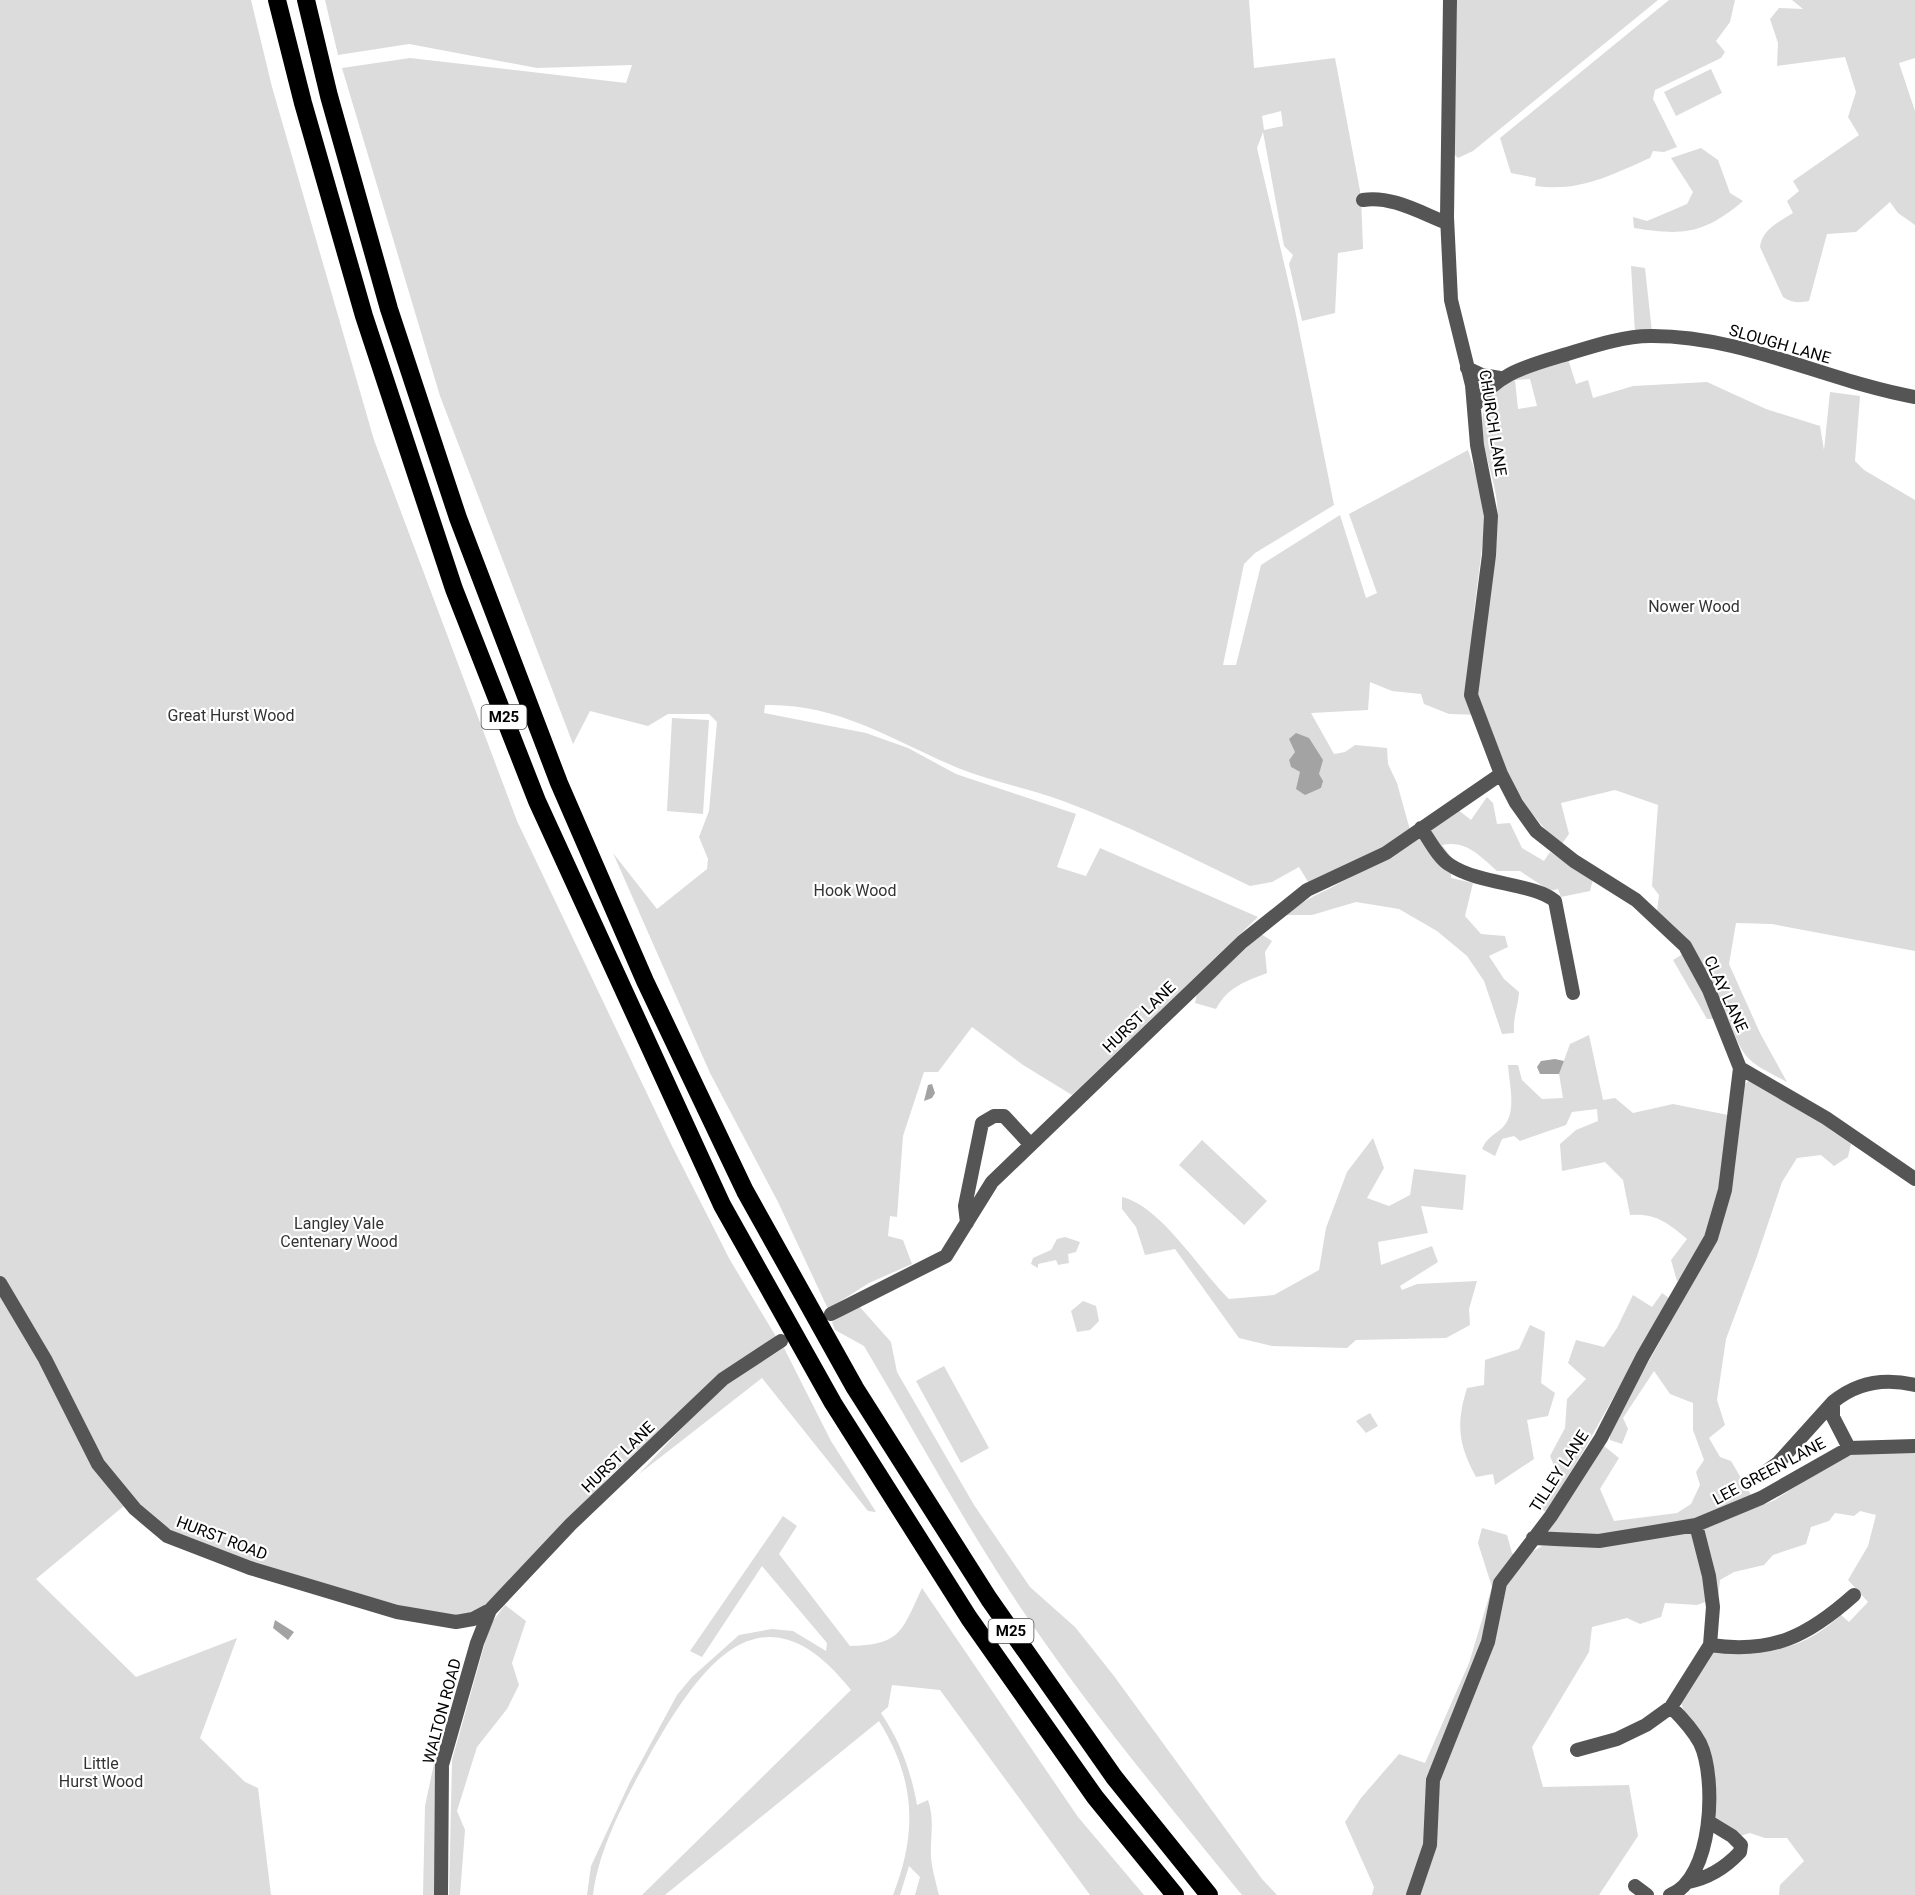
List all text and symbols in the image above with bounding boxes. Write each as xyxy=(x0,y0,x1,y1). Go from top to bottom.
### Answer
street label: SLOUGH LANE xyxy=(1727,320,1833,368)
street label: CHURCH LANE xyxy=(1475,368,1511,478)
park label: Nower Wood xyxy=(1648,597,1740,616)
road number: M25 xyxy=(482,705,526,729)
park label: Great Hurst Wood xyxy=(168,706,294,725)
park label: Hook Wood xyxy=(814,881,896,900)
street label: CLAY LANE xyxy=(1700,953,1752,1035)
street label: HURST LANE xyxy=(1099,977,1179,1057)
park label: Langley Vale Centenary Wood xyxy=(280,1214,398,1251)
street label: HURST LANE xyxy=(578,1417,658,1497)
street label: TILLEY LANE xyxy=(1526,1427,1592,1515)
street label: LEE GREEN LANE xyxy=(1709,1433,1829,1509)
street label: HURST ROAD xyxy=(174,1512,270,1564)
road number: M25 xyxy=(988,1619,1034,1643)
street label: WALTON ROAD xyxy=(419,1656,465,1766)
park label: Little Hurst Wood xyxy=(59,1754,143,1791)

